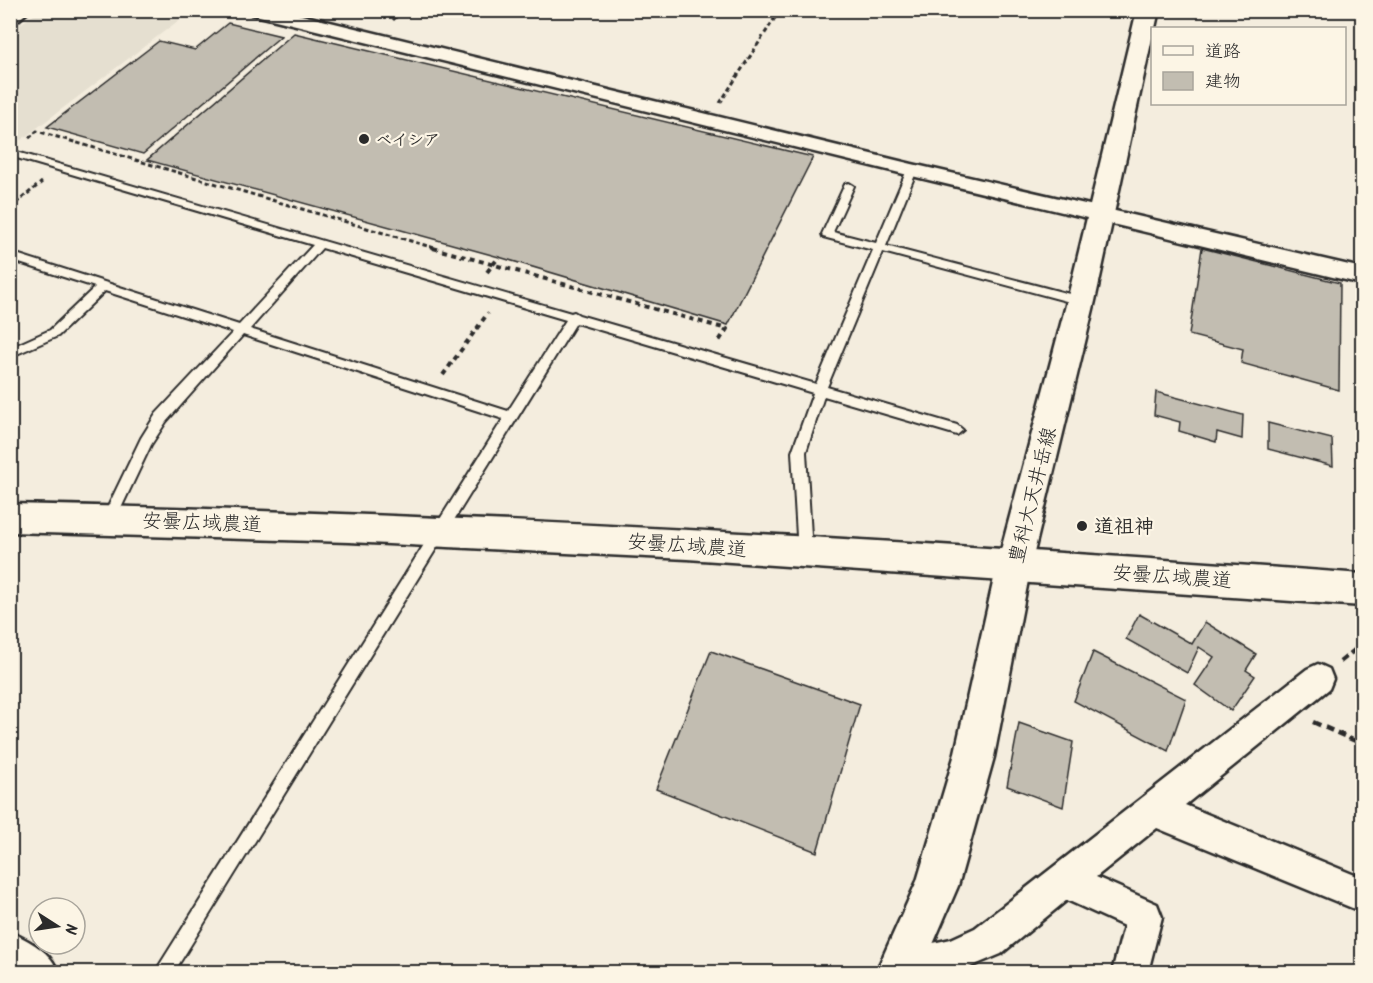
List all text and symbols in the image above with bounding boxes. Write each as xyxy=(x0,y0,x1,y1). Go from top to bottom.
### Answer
legend xyxy=(1151,27,1346,105)
text: 道路 xyxy=(1205,38,1241,67)
text: 建物 xyxy=(1205,68,1241,97)
place label: ベイシア xyxy=(376,128,440,153)
marker: ベイシア xyxy=(357,132,371,146)
street label: 豊科大天井岳線 xyxy=(1001,424,1066,567)
street label: 安曇広域農道 xyxy=(141,506,262,542)
place label: 道祖神 xyxy=(1094,512,1154,544)
marker: 道祖神 xyxy=(1075,519,1089,533)
street label: 安曇広域農道 xyxy=(626,527,748,567)
street label: 安曇広域農道 xyxy=(1111,558,1233,598)
north arrow xyxy=(27,896,87,956)
text: N xyxy=(57,921,83,936)

